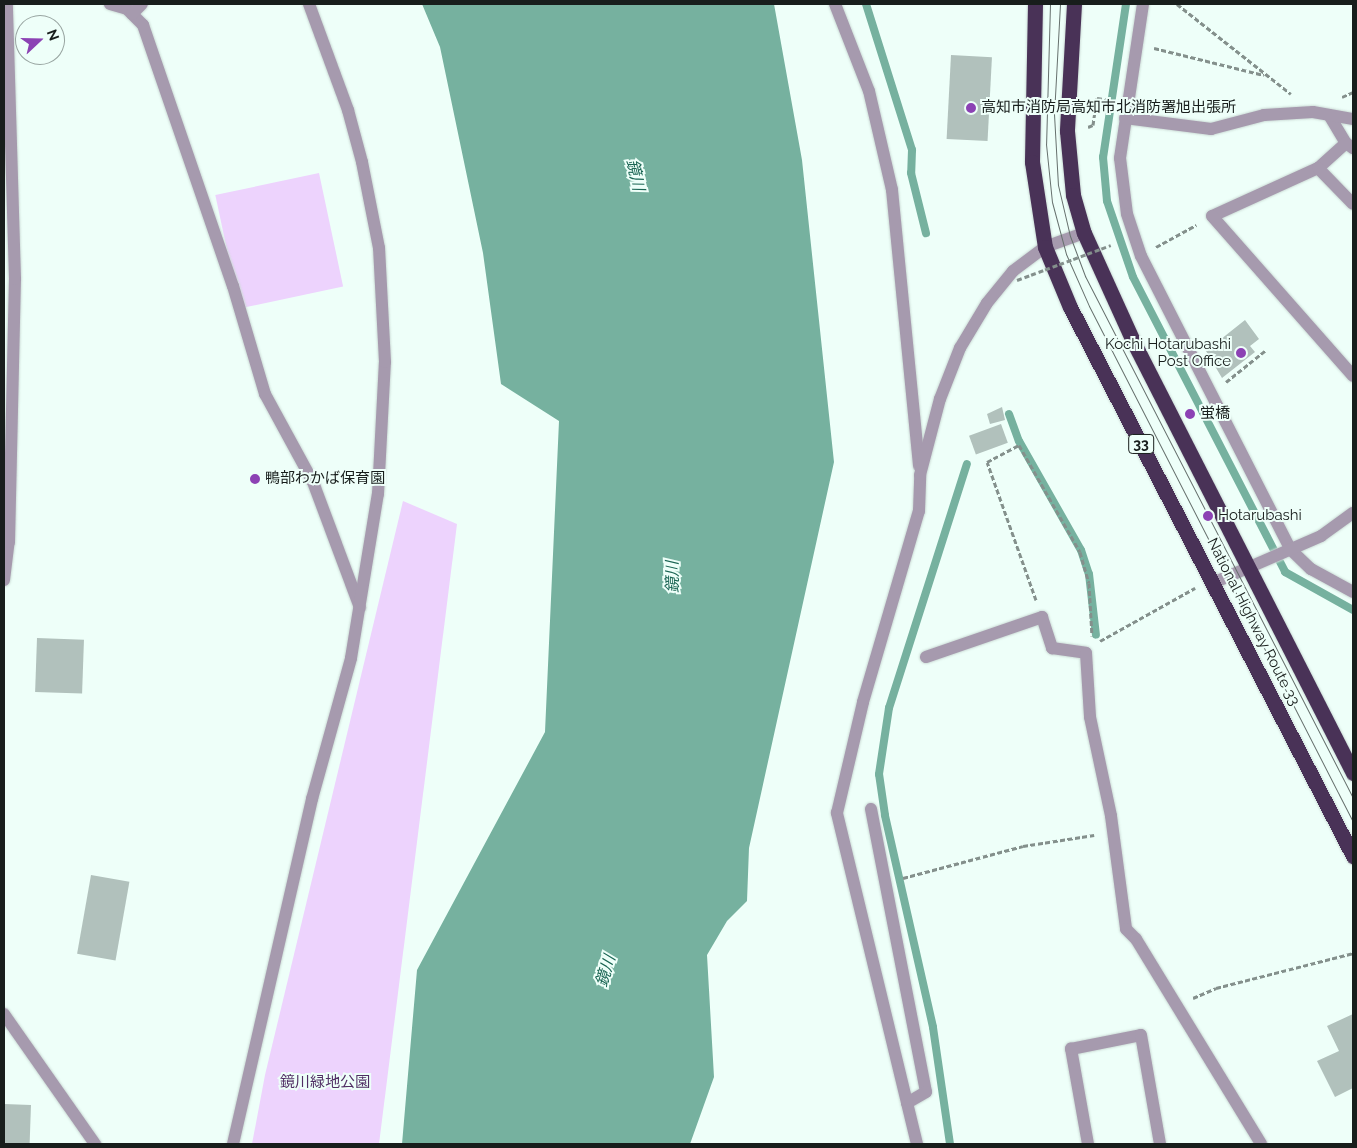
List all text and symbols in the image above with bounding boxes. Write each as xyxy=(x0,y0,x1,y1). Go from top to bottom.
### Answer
north arrow xyxy=(15,15,65,65)
text: N xyxy=(44,27,62,43)
place label: 高知市消防局高知市北消防署旭出張所 xyxy=(981,99,1236,117)
marker: 高知市消防局高知市北消防署旭出張所 xyxy=(965,102,977,114)
water label: 鏡川 xyxy=(622,157,648,193)
place label: Kochi Hotarubashi Post Office xyxy=(1105,335,1231,370)
marker: Kochi Hotarubashi Post Office xyxy=(1235,347,1247,359)
place label: 蛍橋 xyxy=(1200,405,1230,423)
marker: 蛍橋 xyxy=(1184,408,1196,420)
road number: 33 xyxy=(1127,432,1155,456)
place label: 鴨部わかば保育園 xyxy=(265,470,385,488)
marker: 鴨部わかば保育園 xyxy=(249,473,261,485)
place label: Hotarubashi xyxy=(1218,507,1302,525)
marker: Hotarubashi xyxy=(1202,510,1214,522)
street label: National Highway Route 33 xyxy=(1203,535,1303,709)
water label: 鏡川 xyxy=(663,561,683,593)
water label: 鏡川 xyxy=(592,953,620,989)
park label: 鏡川緑地公園 xyxy=(280,1074,370,1092)

